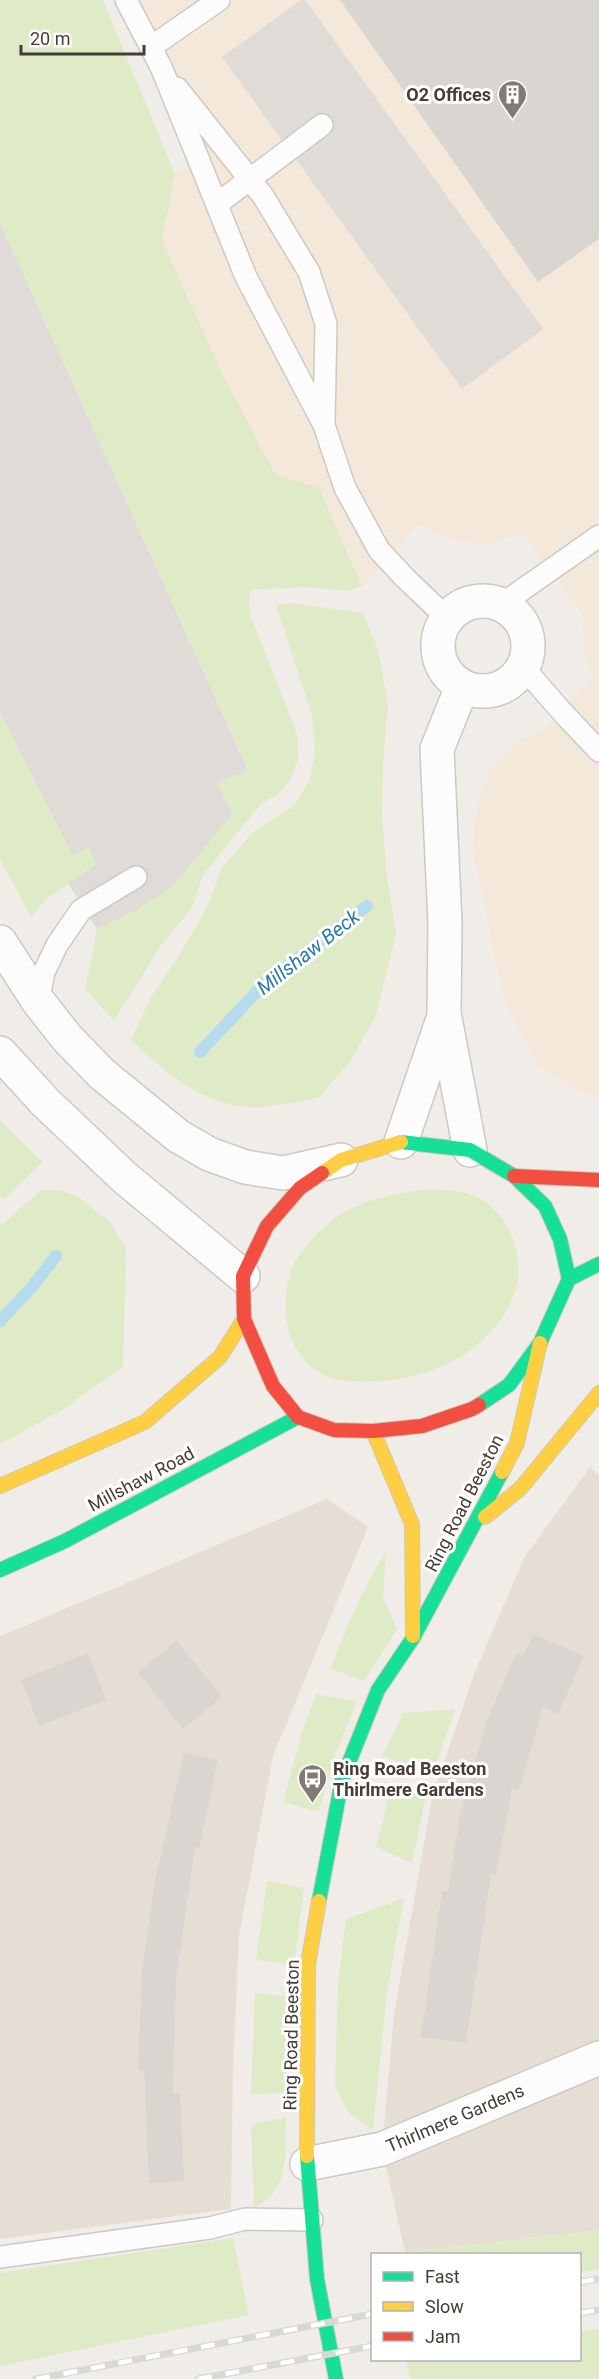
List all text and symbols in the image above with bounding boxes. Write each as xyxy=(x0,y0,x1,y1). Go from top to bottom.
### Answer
scale bar xyxy=(21,18,144,56)
text: 20 m xyxy=(30,28,70,49)
building icon: O2 Offices xyxy=(496,78,528,120)
place label: O2 Offices xyxy=(406,84,491,105)
water label: Millshaw Beck xyxy=(252,904,365,1000)
street label: Ring Road Beeston xyxy=(420,1431,508,1575)
street label: Millshaw Road xyxy=(84,1442,198,1516)
place label: Ring Road Beeston Thirlmere Gardens xyxy=(333,1758,486,1800)
bus stop icon: Ring Road Beeston Thirlmere Gardens xyxy=(296,1762,328,1804)
street label: Ring Road Beeston xyxy=(279,1959,303,2111)
street label: Thirlmere Gardens xyxy=(383,2079,527,2157)
legend xyxy=(371,2253,581,2361)
text: Fast xyxy=(425,2266,460,2287)
text: Slow xyxy=(425,2296,464,2317)
text: Jam xyxy=(425,2326,461,2347)

